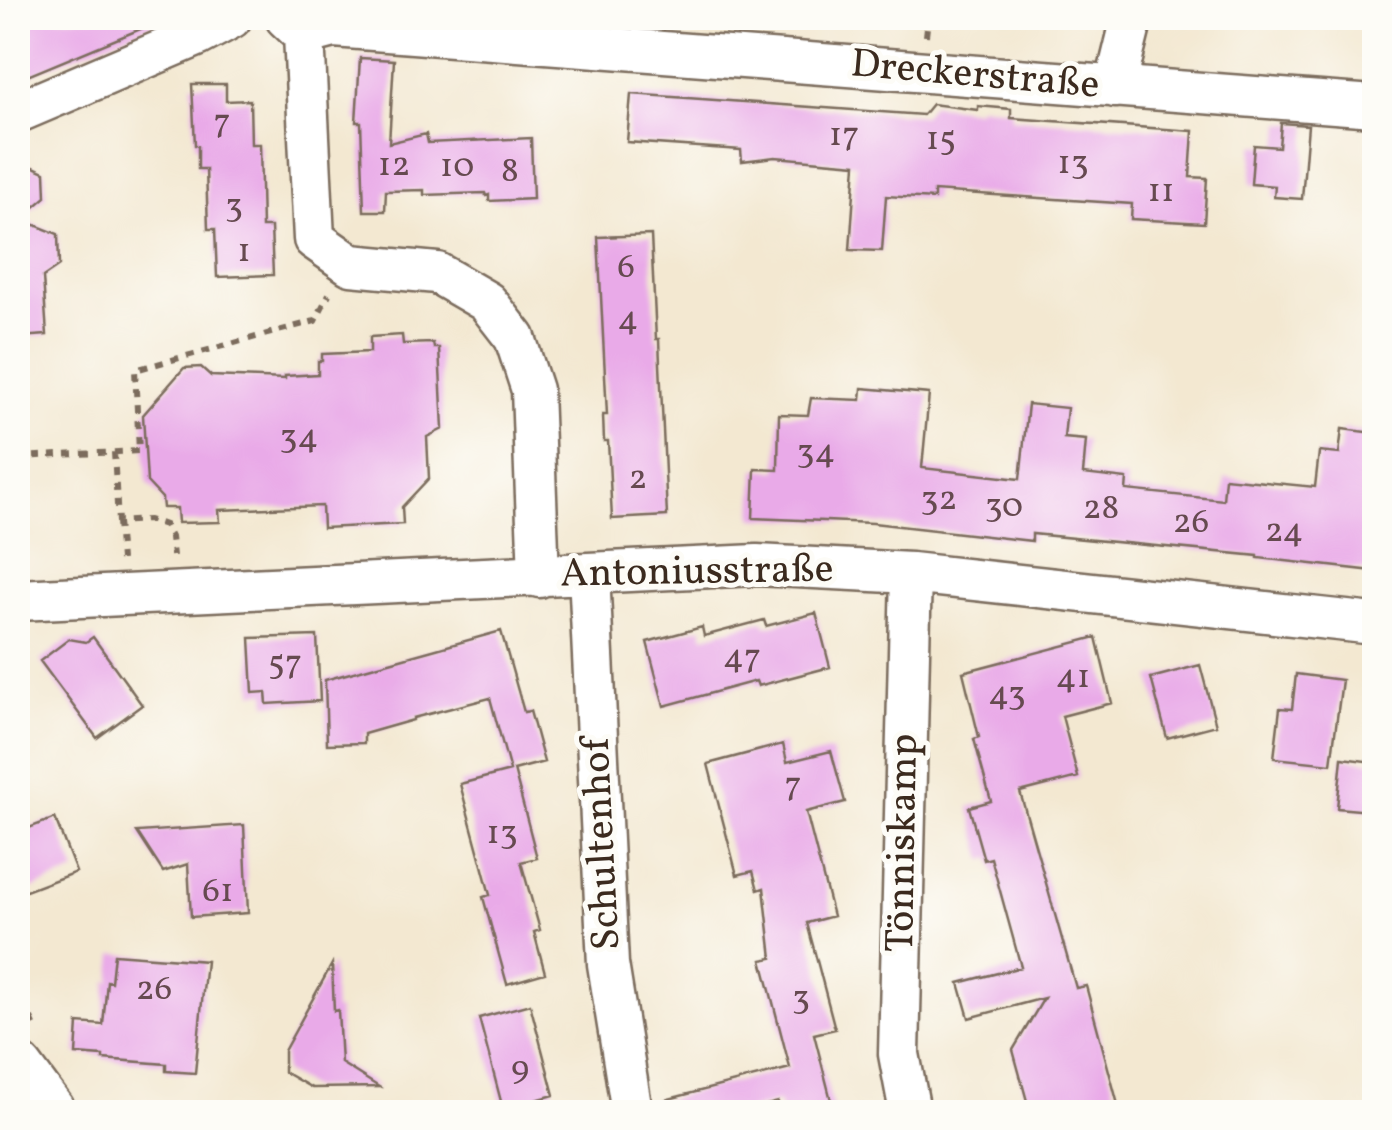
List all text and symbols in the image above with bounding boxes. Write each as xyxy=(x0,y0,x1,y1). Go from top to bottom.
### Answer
street label: Dreckerstraße xyxy=(848,37,1102,115)
house number: 7 xyxy=(214,99,230,147)
house number: 17 xyxy=(829,112,859,160)
house number: 15 xyxy=(926,116,956,164)
house number: 13 xyxy=(1057,140,1089,188)
house number: 12 xyxy=(378,142,410,190)
house number: 10 xyxy=(440,143,474,191)
house number: 8 xyxy=(501,148,519,196)
house number: 11 xyxy=(1147,168,1175,216)
house number: 3 xyxy=(225,183,243,231)
house number: 1 xyxy=(237,228,251,276)
house number: 6 xyxy=(617,244,635,292)
house number: 4 xyxy=(618,296,638,344)
house number: 34 xyxy=(280,414,318,462)
house number: 34 xyxy=(797,429,835,477)
house number: 2 xyxy=(629,455,647,503)
house number: 32 xyxy=(921,476,957,524)
house number: 30 xyxy=(985,483,1023,531)
house number: 28 xyxy=(1083,485,1119,533)
house number: 26 xyxy=(1173,499,1209,547)
house number: 24 xyxy=(1265,508,1303,556)
street label: Antoniusstraße xyxy=(560,543,834,603)
house number: 47 xyxy=(723,634,761,682)
house number: 57 xyxy=(268,640,302,688)
house number: 41 xyxy=(1056,654,1090,702)
house number: 43 xyxy=(988,671,1026,719)
street label: Schultenhof xyxy=(569,733,637,952)
street label: Tönniskamp xyxy=(874,733,934,953)
house number: 7 xyxy=(785,762,801,810)
house number: 13 xyxy=(486,810,518,858)
house number: 61 xyxy=(202,868,234,916)
house number: 26 xyxy=(136,966,172,1014)
house number: 3 xyxy=(792,975,810,1023)
house number: 9 xyxy=(511,1045,529,1093)

